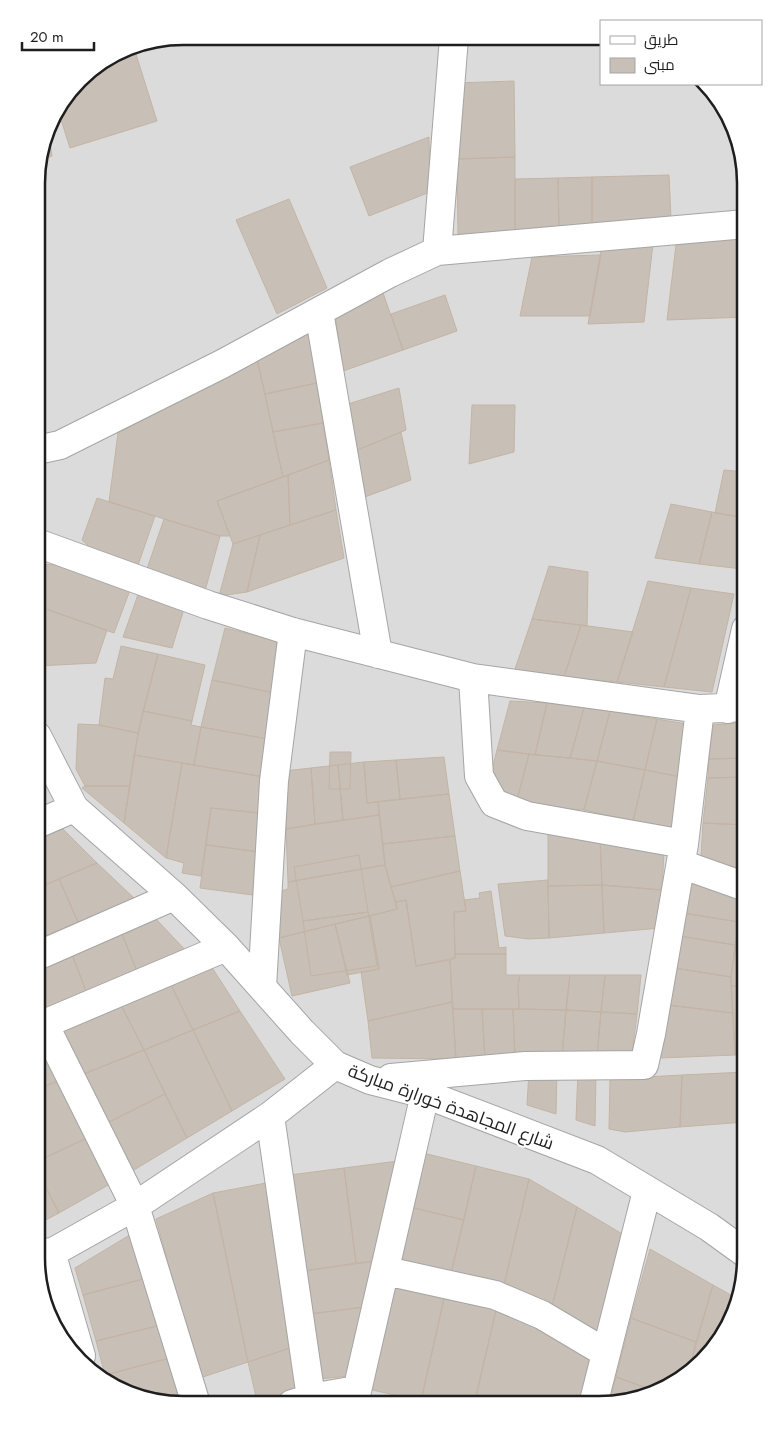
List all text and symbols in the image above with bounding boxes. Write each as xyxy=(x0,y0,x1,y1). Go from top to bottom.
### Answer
scale bar xyxy=(22,20,95,52)
legend xyxy=(600,20,762,85)
text: 20 m xyxy=(30,26,64,48)
text: طريق xyxy=(644,29,678,51)
text: مبنى xyxy=(644,54,675,76)
street label: شارع المجاهدة خورارة مباركة xyxy=(344,1058,558,1156)

